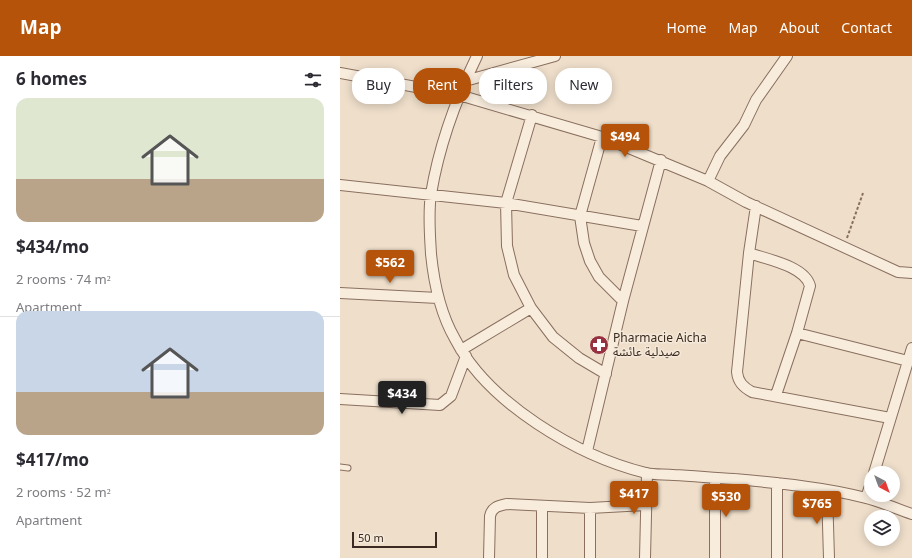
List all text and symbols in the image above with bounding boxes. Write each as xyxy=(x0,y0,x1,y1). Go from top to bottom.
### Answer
text: Map xyxy=(20,8,61,48)
text: Home xyxy=(667,14,706,43)
text: Map xyxy=(728,14,758,43)
text: About xyxy=(780,14,819,43)
text: Contact xyxy=(841,14,892,43)
text: 6 homes xyxy=(16,62,87,98)
chip: Buy xyxy=(352,68,405,104)
chip: Rent xyxy=(413,68,471,104)
chip: Filters xyxy=(479,68,547,104)
chip: New xyxy=(555,68,612,104)
icon: filters xyxy=(302,69,324,91)
text: $494 xyxy=(610,123,640,151)
icon: home xyxy=(134,124,206,196)
pin: $494 xyxy=(601,124,649,158)
text: $434/mo xyxy=(16,230,89,266)
text: $562 xyxy=(375,249,405,277)
pin: $562 xyxy=(366,250,414,284)
text: 2 rooms · 74 m² xyxy=(16,266,111,294)
text: Apartment xyxy=(16,294,82,322)
place label: Pharmacie Aicha صيدلية عائشة xyxy=(613,326,707,365)
pharmacy icon: Pharmacie Aicha صيدلية عائشة xyxy=(588,334,610,356)
icon: home xyxy=(134,337,206,409)
text: $434 xyxy=(387,380,417,408)
pin: $434 xyxy=(378,381,426,415)
text: $417/mo xyxy=(16,443,89,479)
north arrow xyxy=(864,466,900,502)
map controls xyxy=(864,466,900,546)
text: 2 rooms · 52 m² xyxy=(16,479,111,507)
text: $417 xyxy=(619,480,649,508)
pin: $417 xyxy=(610,481,658,515)
text: $530 xyxy=(711,483,741,511)
pin: $530 xyxy=(702,484,750,518)
text: $765 xyxy=(802,490,832,518)
pin: $765 xyxy=(793,491,841,525)
text: Apartment xyxy=(16,507,82,535)
button: layers xyxy=(864,510,900,546)
text: 50 m xyxy=(358,527,384,550)
scale bar xyxy=(352,530,437,549)

